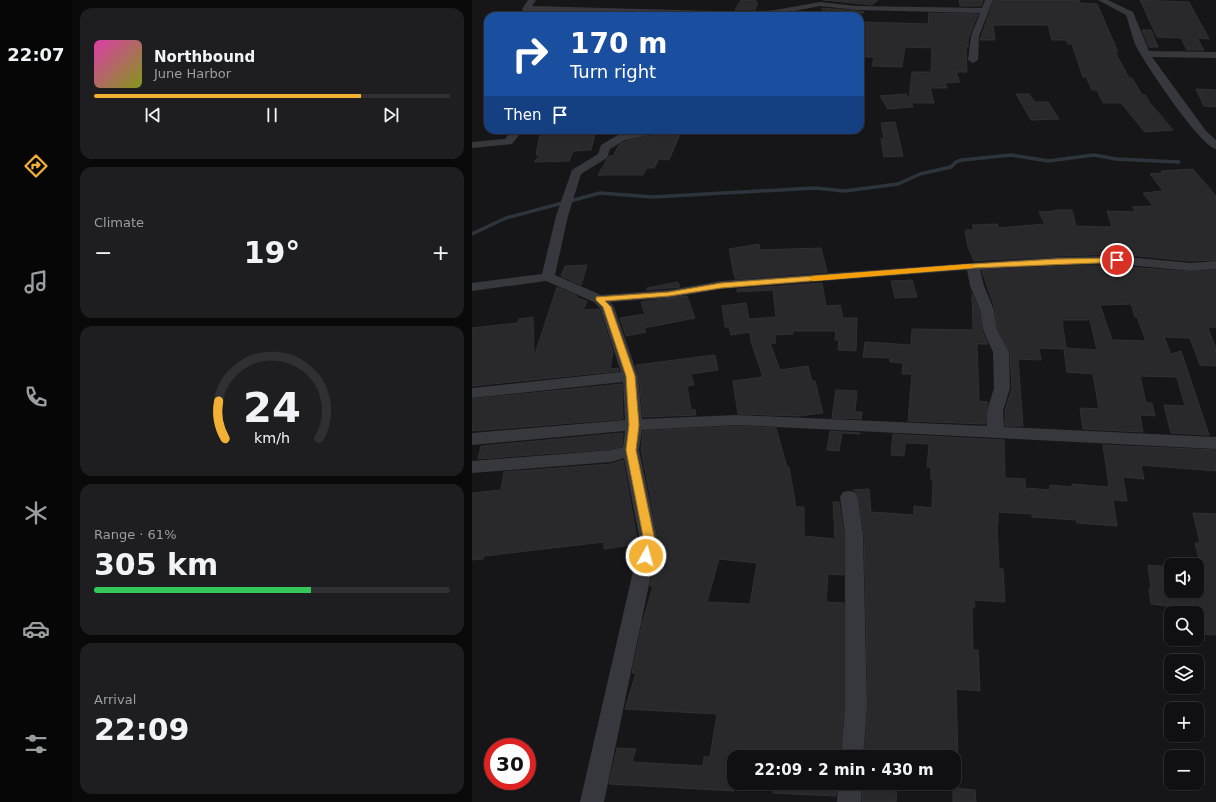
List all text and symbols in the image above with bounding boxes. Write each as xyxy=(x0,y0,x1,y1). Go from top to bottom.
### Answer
text: 170 m xyxy=(570,27,667,60)
icon: right xyxy=(504,28,556,80)
text: 22:07 xyxy=(7,44,65,65)
text: Northbound xyxy=(154,48,255,66)
text: Turn right xyxy=(570,61,656,82)
text: June Harbor xyxy=(154,66,231,81)
icon: previous xyxy=(142,104,164,126)
icon: pause xyxy=(261,104,283,126)
icon: next xyxy=(380,104,402,126)
icon: arrive xyxy=(549,104,571,126)
text: Then xyxy=(504,106,541,124)
icon: directions xyxy=(22,152,50,180)
text: Climate xyxy=(94,215,144,230)
text: 19° xyxy=(244,235,300,270)
text: − xyxy=(94,240,112,265)
text: + xyxy=(432,240,450,265)
pin xyxy=(1100,243,1134,277)
icon: arrive xyxy=(1106,249,1128,271)
icon: music xyxy=(22,268,50,296)
icon: phone xyxy=(22,383,50,411)
text: 24 xyxy=(243,383,301,432)
text: km/h xyxy=(254,430,290,446)
icon: climate xyxy=(22,499,50,527)
text: Range · 61% xyxy=(94,527,177,542)
position arrow xyxy=(625,535,667,577)
text: 305 km xyxy=(94,547,218,582)
map controls xyxy=(1164,558,1204,790)
button: sound xyxy=(1164,558,1204,598)
button: search xyxy=(1164,606,1204,646)
icon: car xyxy=(22,615,50,643)
button: layers xyxy=(1164,654,1204,694)
text: Arrival xyxy=(94,692,136,707)
button: + xyxy=(1164,702,1204,742)
text: 22:09 xyxy=(94,712,190,747)
icon: filters xyxy=(22,730,50,758)
speed limit sign: 30 xyxy=(484,738,536,790)
button: − xyxy=(1164,750,1204,790)
text: 22:09 · 2 min · 430 m xyxy=(754,761,934,779)

